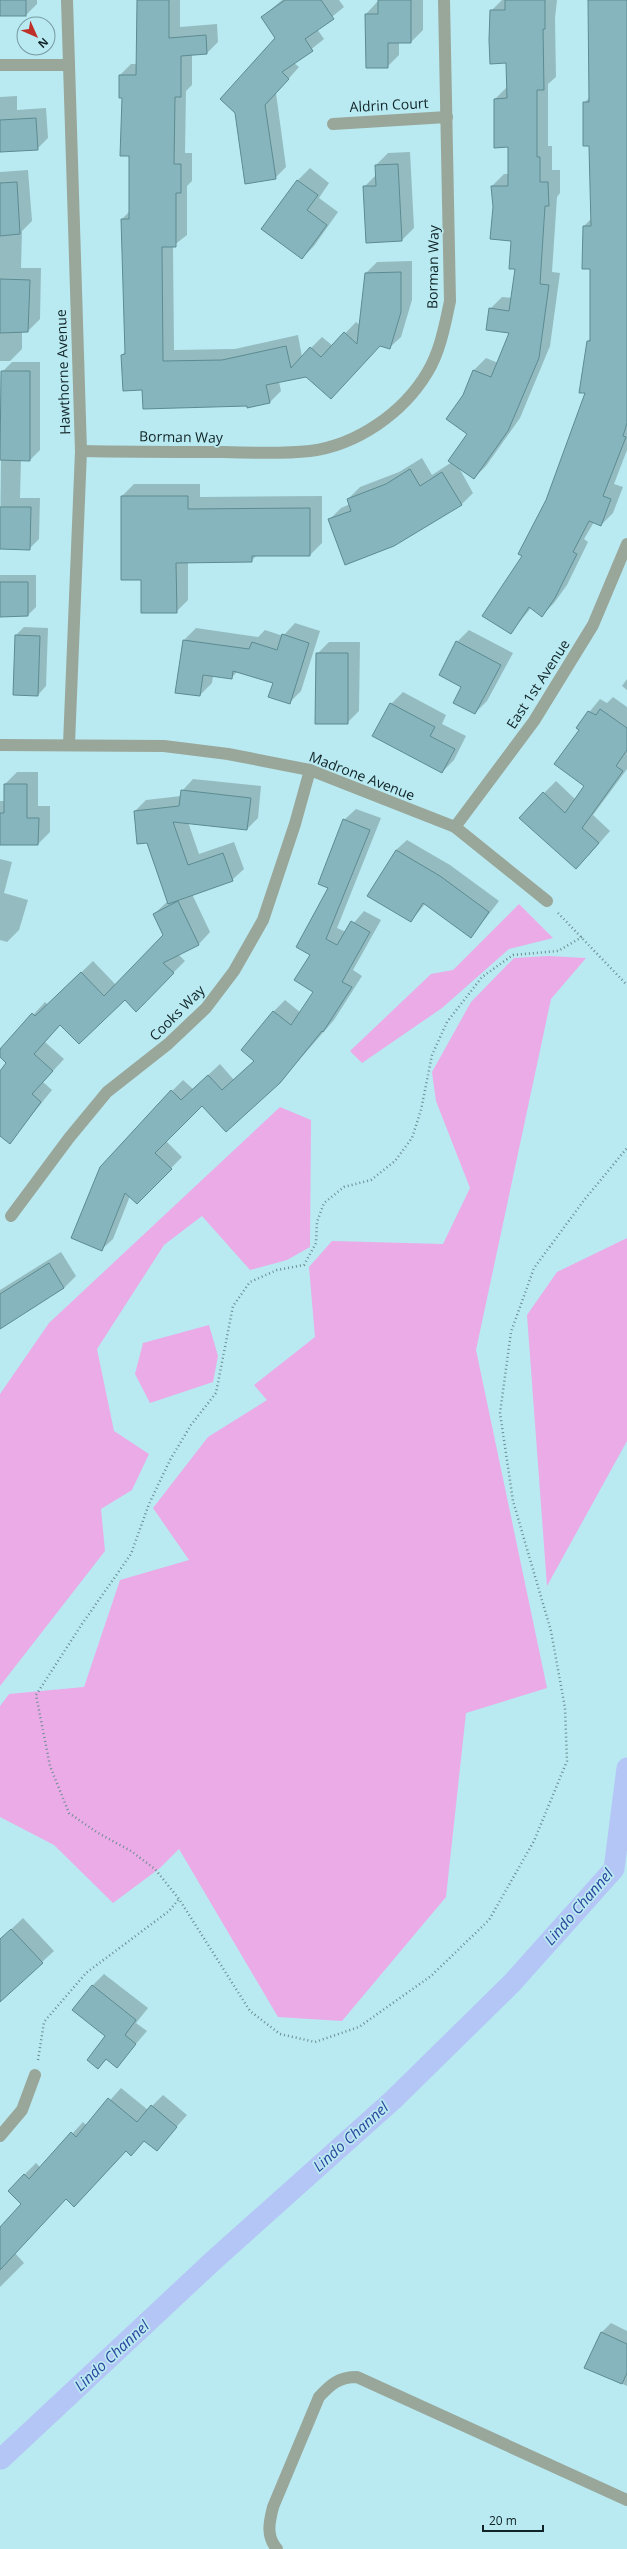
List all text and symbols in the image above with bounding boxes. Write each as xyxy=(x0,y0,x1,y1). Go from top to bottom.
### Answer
north arrow xyxy=(16,16,56,56)
text: N xyxy=(35,35,52,52)
street label: Aldrin Court xyxy=(349,93,429,116)
street label: Borman Way xyxy=(422,224,443,309)
street label: Hawthorne Avenue xyxy=(51,309,74,435)
street label: Borman Way xyxy=(139,426,224,447)
street label: East 1st Avenue xyxy=(502,635,574,732)
street label: Madrone Avenue xyxy=(307,747,418,805)
street label: Cooks Way xyxy=(145,980,209,1044)
water label: Lindo Channel xyxy=(539,1863,618,1949)
water label: Lindo Channel xyxy=(308,2096,393,2176)
water label: Lindo Channel xyxy=(70,2315,154,2395)
scale bar xyxy=(483,2507,543,2533)
text: 20 m xyxy=(489,2512,517,2529)

